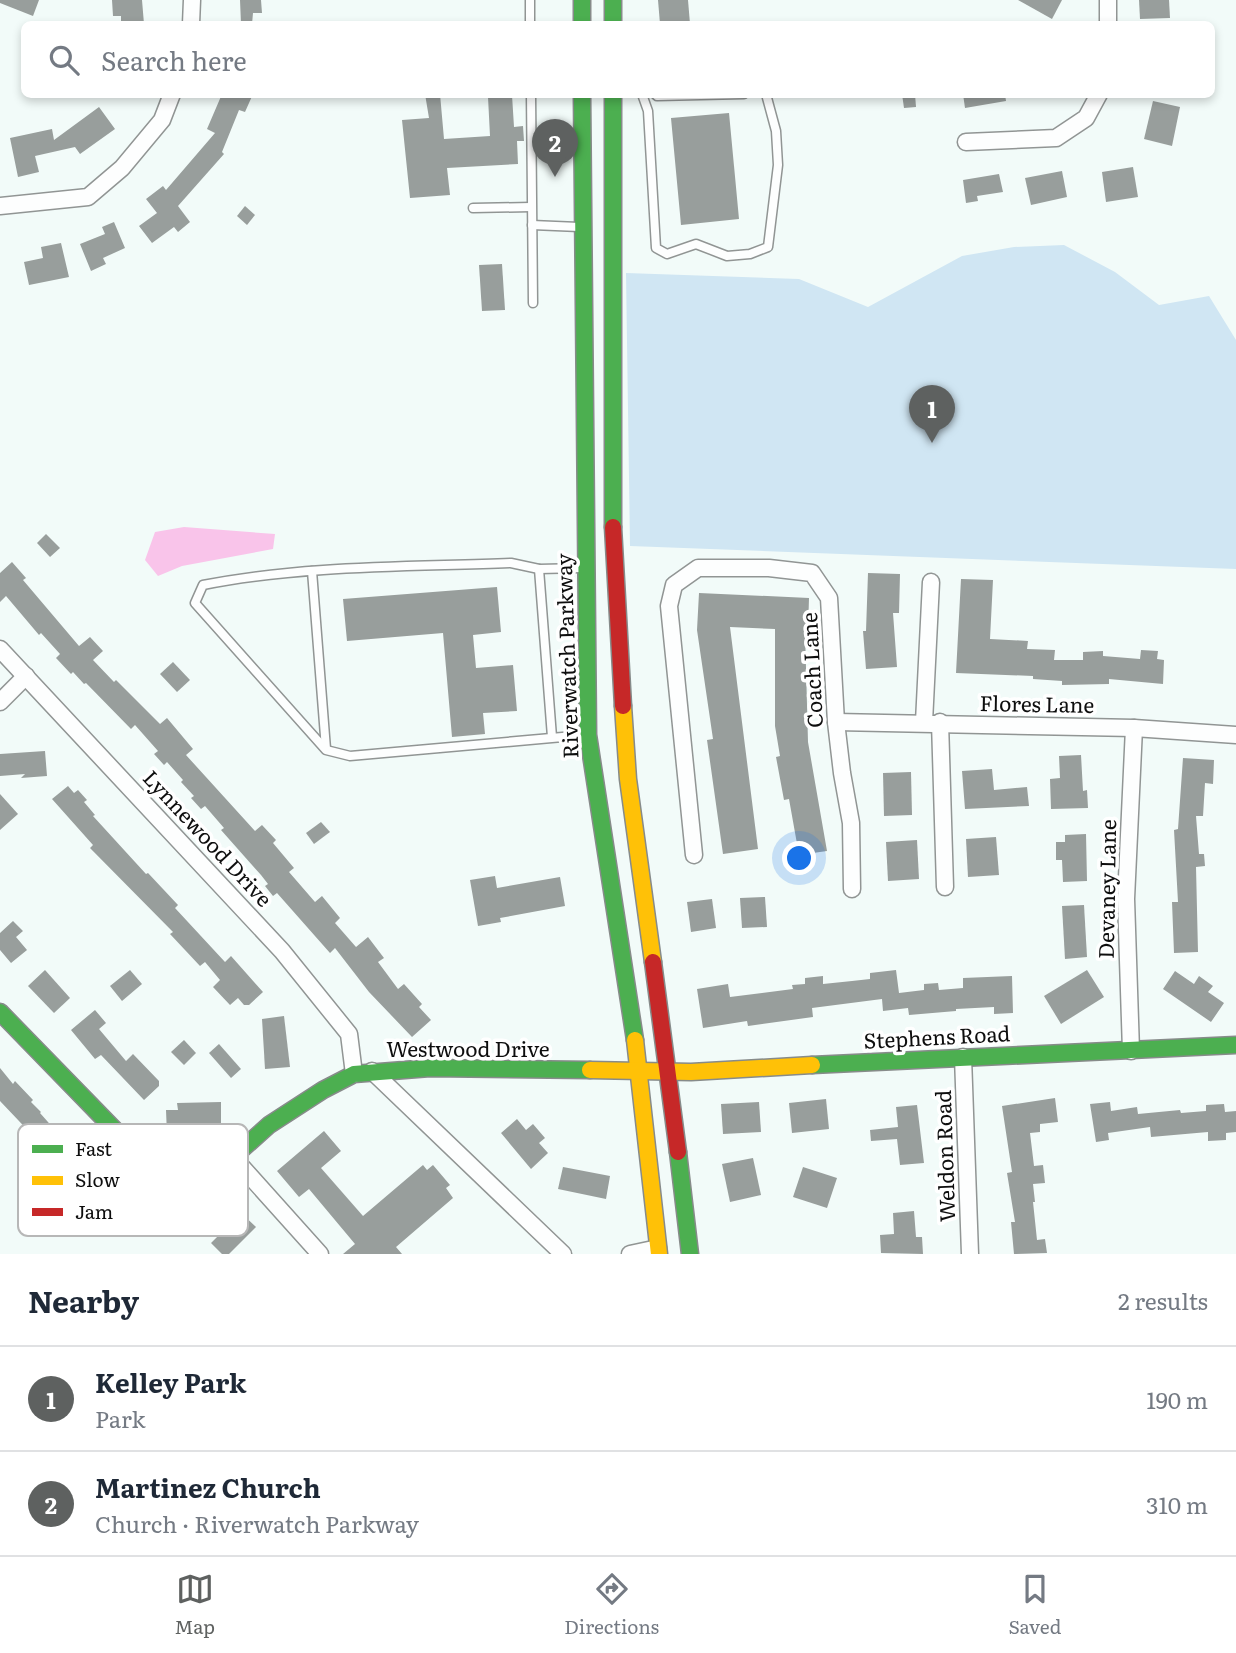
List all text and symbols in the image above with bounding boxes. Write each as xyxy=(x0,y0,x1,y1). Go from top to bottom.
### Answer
search box xyxy=(21,21,1215,98)
text: Search here xyxy=(101,40,247,79)
icon: search xyxy=(45,41,83,79)
pin: 2 xyxy=(532,119,578,177)
pin: 1 xyxy=(909,385,955,443)
street label: Riverwatch Parkway xyxy=(546,552,585,759)
street label: Coach Lane xyxy=(792,611,829,729)
street label: Flores Lane xyxy=(979,686,1095,719)
street label: Lynnewood Drive xyxy=(137,762,281,913)
street label: Devaney Lane xyxy=(1089,819,1122,959)
your location xyxy=(782,841,816,875)
street label: Stephens Road xyxy=(863,1016,1011,1055)
street label: Westwood Drive xyxy=(386,1032,550,1063)
street label: Weldon Road xyxy=(926,1089,961,1223)
legend xyxy=(18,1124,248,1236)
text: Fast xyxy=(75,1134,112,1162)
text: Slow xyxy=(75,1165,120,1193)
text: Jam xyxy=(75,1197,113,1225)
text: Nearby xyxy=(28,1278,139,1322)
text: 2 results xyxy=(1118,1283,1208,1317)
text: Kelley Park xyxy=(95,1362,246,1401)
text: 1 xyxy=(46,1382,56,1416)
text: 190 m xyxy=(1146,1382,1208,1416)
text: Park xyxy=(95,1401,145,1435)
text: Martinez Church xyxy=(95,1467,321,1506)
text: 2 xyxy=(45,1487,57,1521)
text: 310 m xyxy=(1146,1487,1208,1521)
text: Church · Riverwatch Parkway xyxy=(95,1506,419,1540)
tab: Map xyxy=(175,1570,215,1640)
tab: Directions xyxy=(564,1570,659,1640)
tab: Saved xyxy=(1008,1570,1061,1640)

